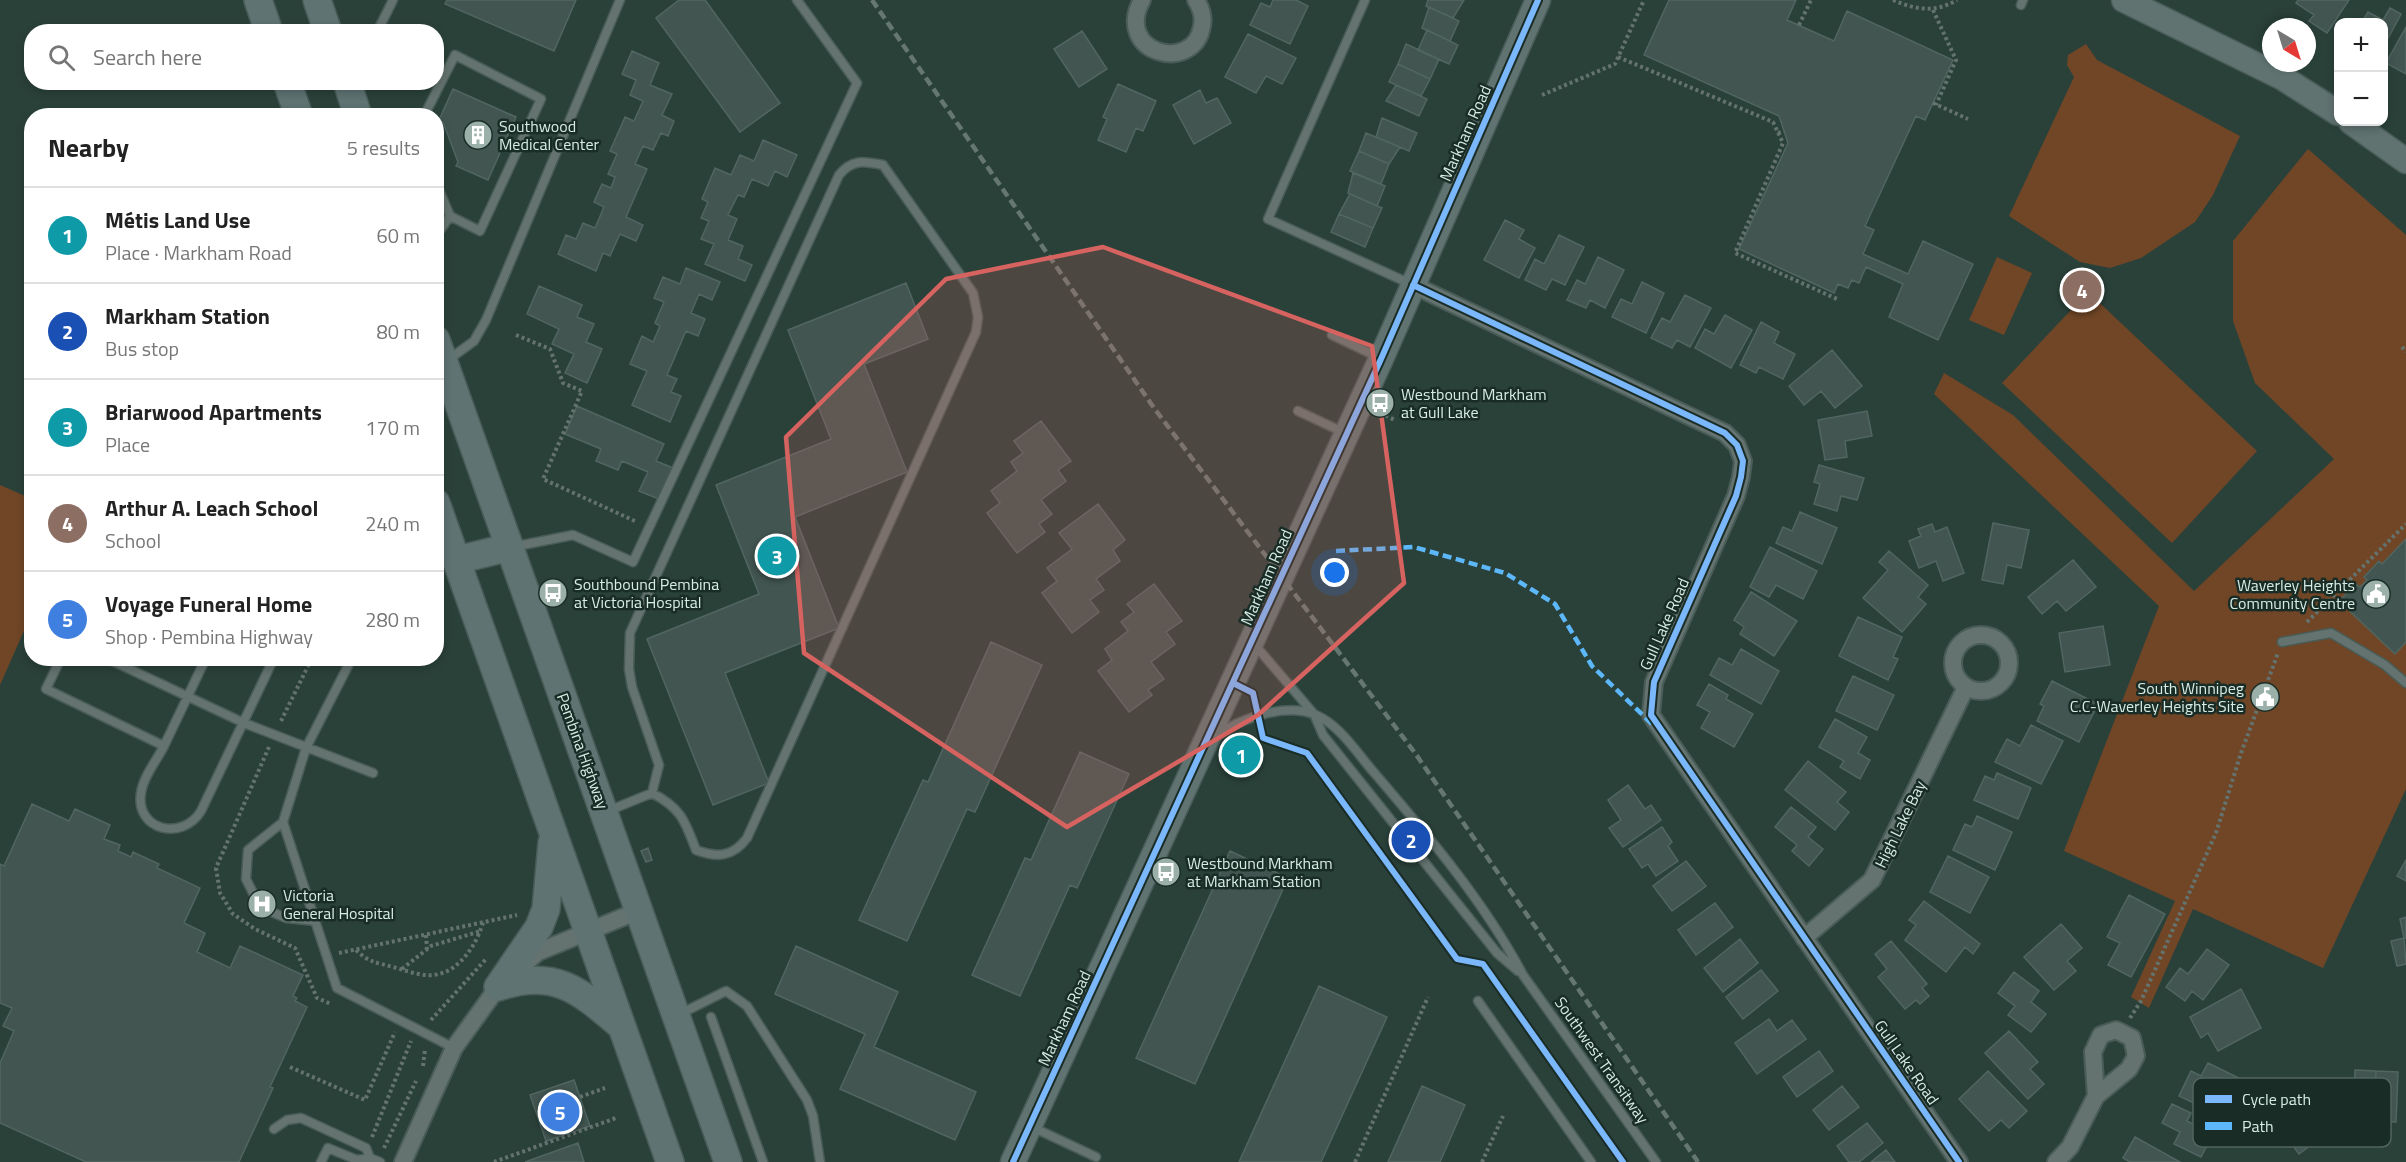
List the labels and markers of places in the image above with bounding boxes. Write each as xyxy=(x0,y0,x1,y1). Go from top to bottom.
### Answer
place label: Southwood Medical Center xyxy=(499,114,599,156)
building icon: Southwood Medical Center xyxy=(462,119,494,151)
pin: 4 xyxy=(2062,268,2102,312)
place label: Westbound Markham at Gull Lake xyxy=(1401,382,1547,424)
bus stop icon: Westbound Markham at Gull Lake xyxy=(1364,387,1396,419)
pin: 3 xyxy=(758,534,796,578)
place label: Southbound Pembina at Victoria Hospital xyxy=(574,572,719,614)
place label: Waverley Heights Community Centre xyxy=(2230,573,2355,615)
bus stop icon: Southbound Pembina at Victoria Hospital xyxy=(537,577,569,609)
public building icon: Waverley Heights Community Centre xyxy=(2360,578,2392,610)
place label: South Winnipeg C.C-Waverley Heights Site xyxy=(2070,676,2244,718)
public building icon: South Winnipeg C.C-Waverley Heights Site xyxy=(2249,681,2281,713)
pin: 1 xyxy=(1222,732,1260,777)
pin: 2 xyxy=(1392,818,1430,862)
place label: Westbound Markham at Markham Station xyxy=(1187,851,1333,893)
bus stop icon: Westbound Markham at Markham Station xyxy=(1150,856,1182,888)
place label: Victoria General Hospital xyxy=(283,883,394,925)
hospital icon: Victoria General Hospital xyxy=(246,888,278,920)
pin: 5 xyxy=(540,1090,580,1134)

